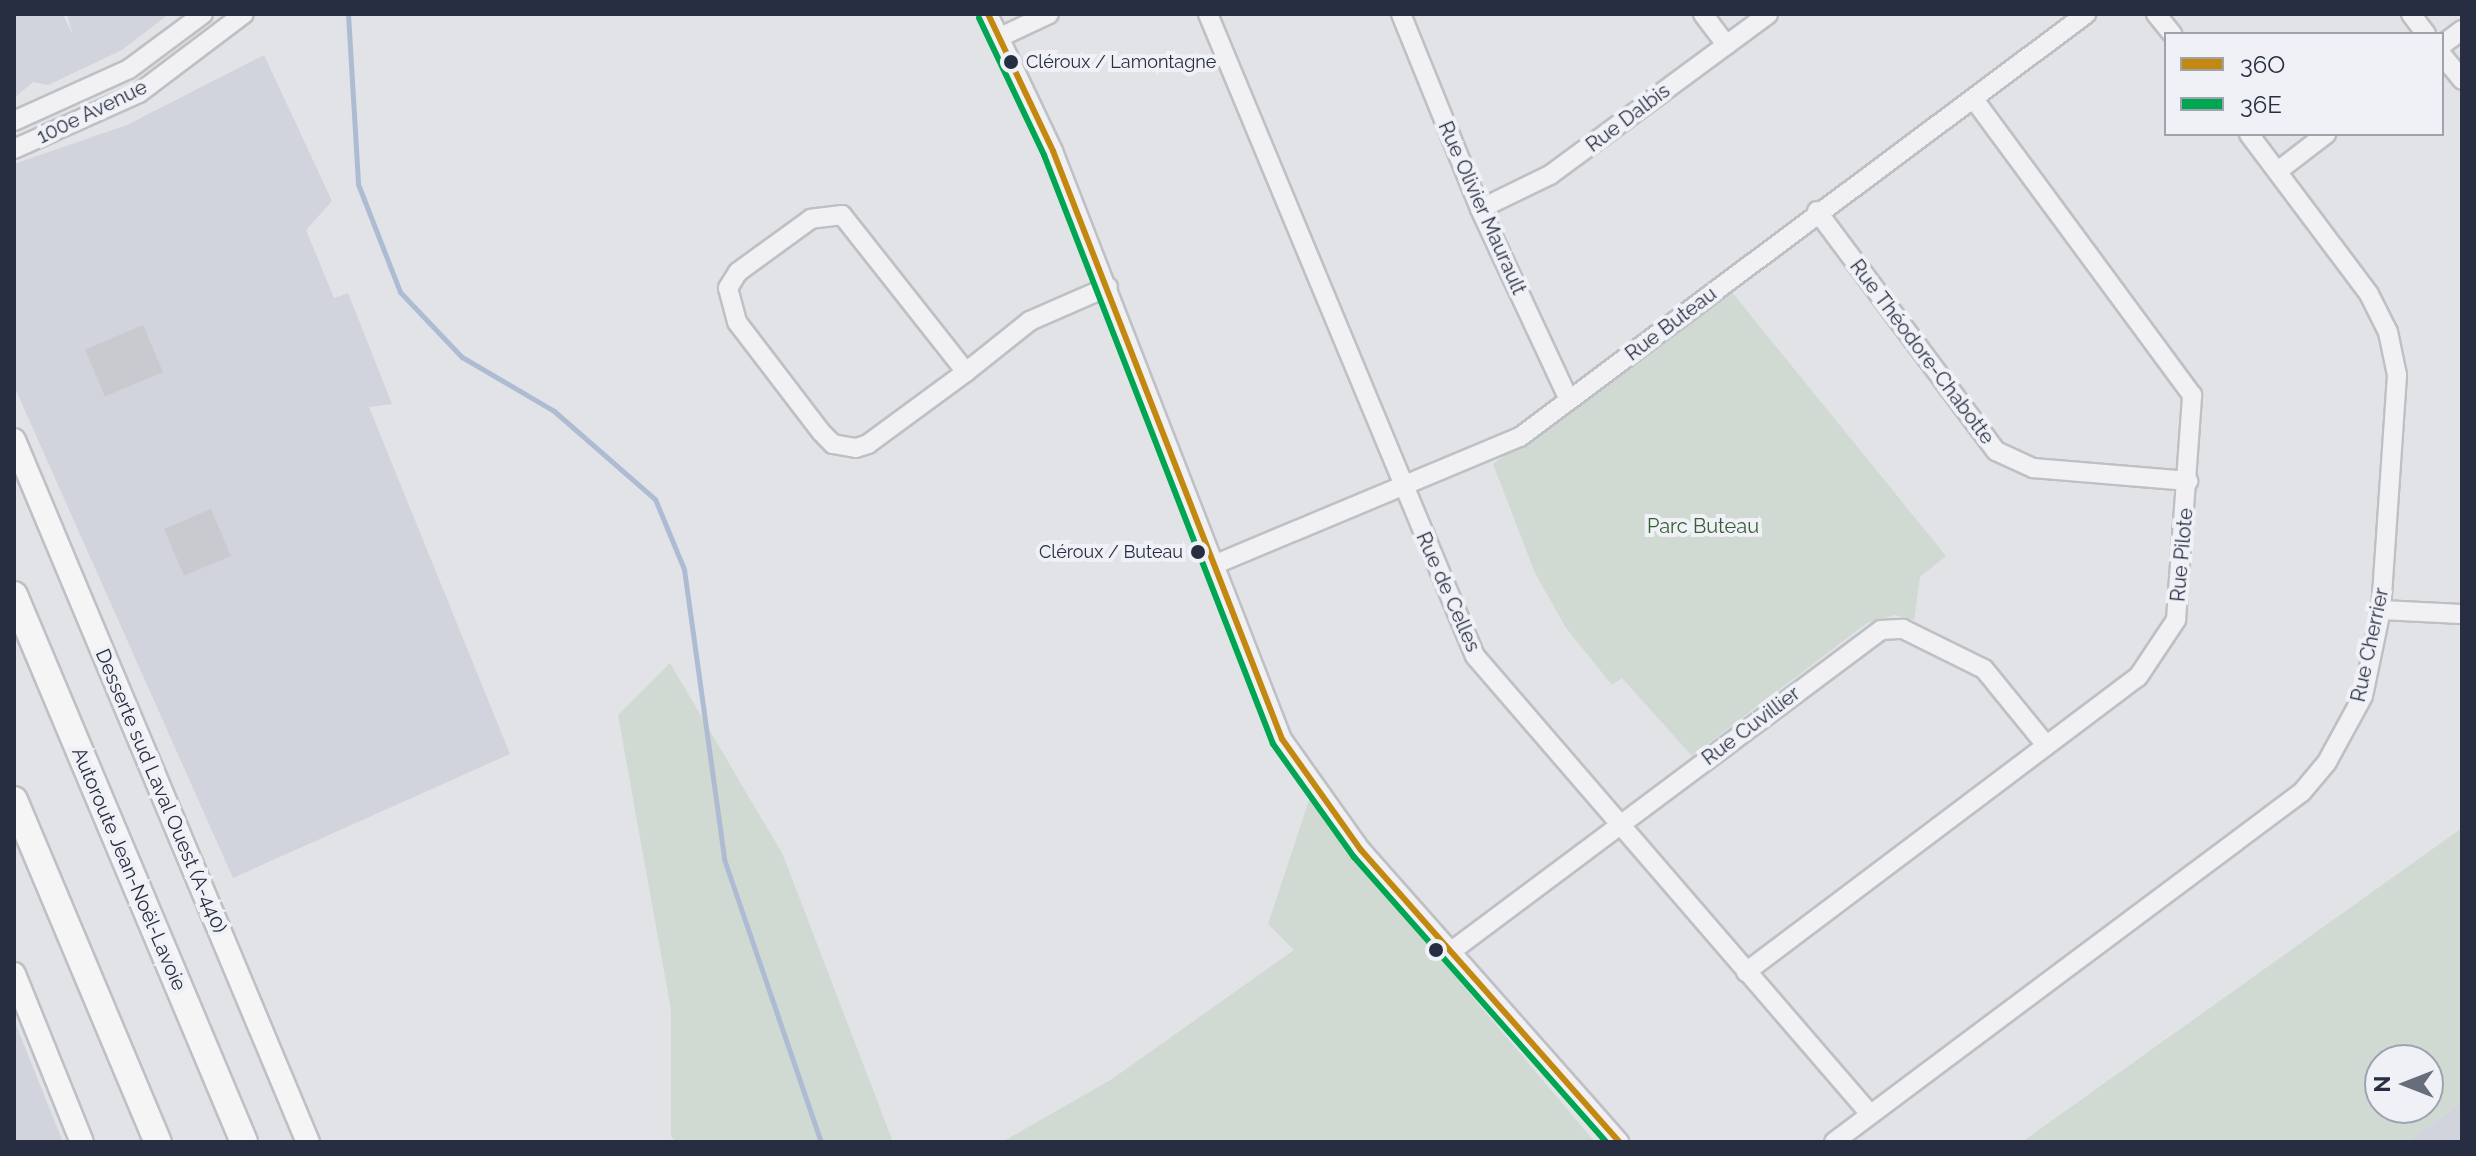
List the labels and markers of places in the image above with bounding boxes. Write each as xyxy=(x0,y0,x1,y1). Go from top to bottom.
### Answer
place label: Cléroux / Lamontagne xyxy=(1026,51,1216,73)
marker: Cléroux / Lamontagne xyxy=(1003,54,1019,70)
place label: Cléroux / Buteau xyxy=(1039,541,1183,563)
marker: Cléroux / Buteau xyxy=(1190,544,1206,560)
unlabelled marker xyxy=(1428,942,1444,958)

